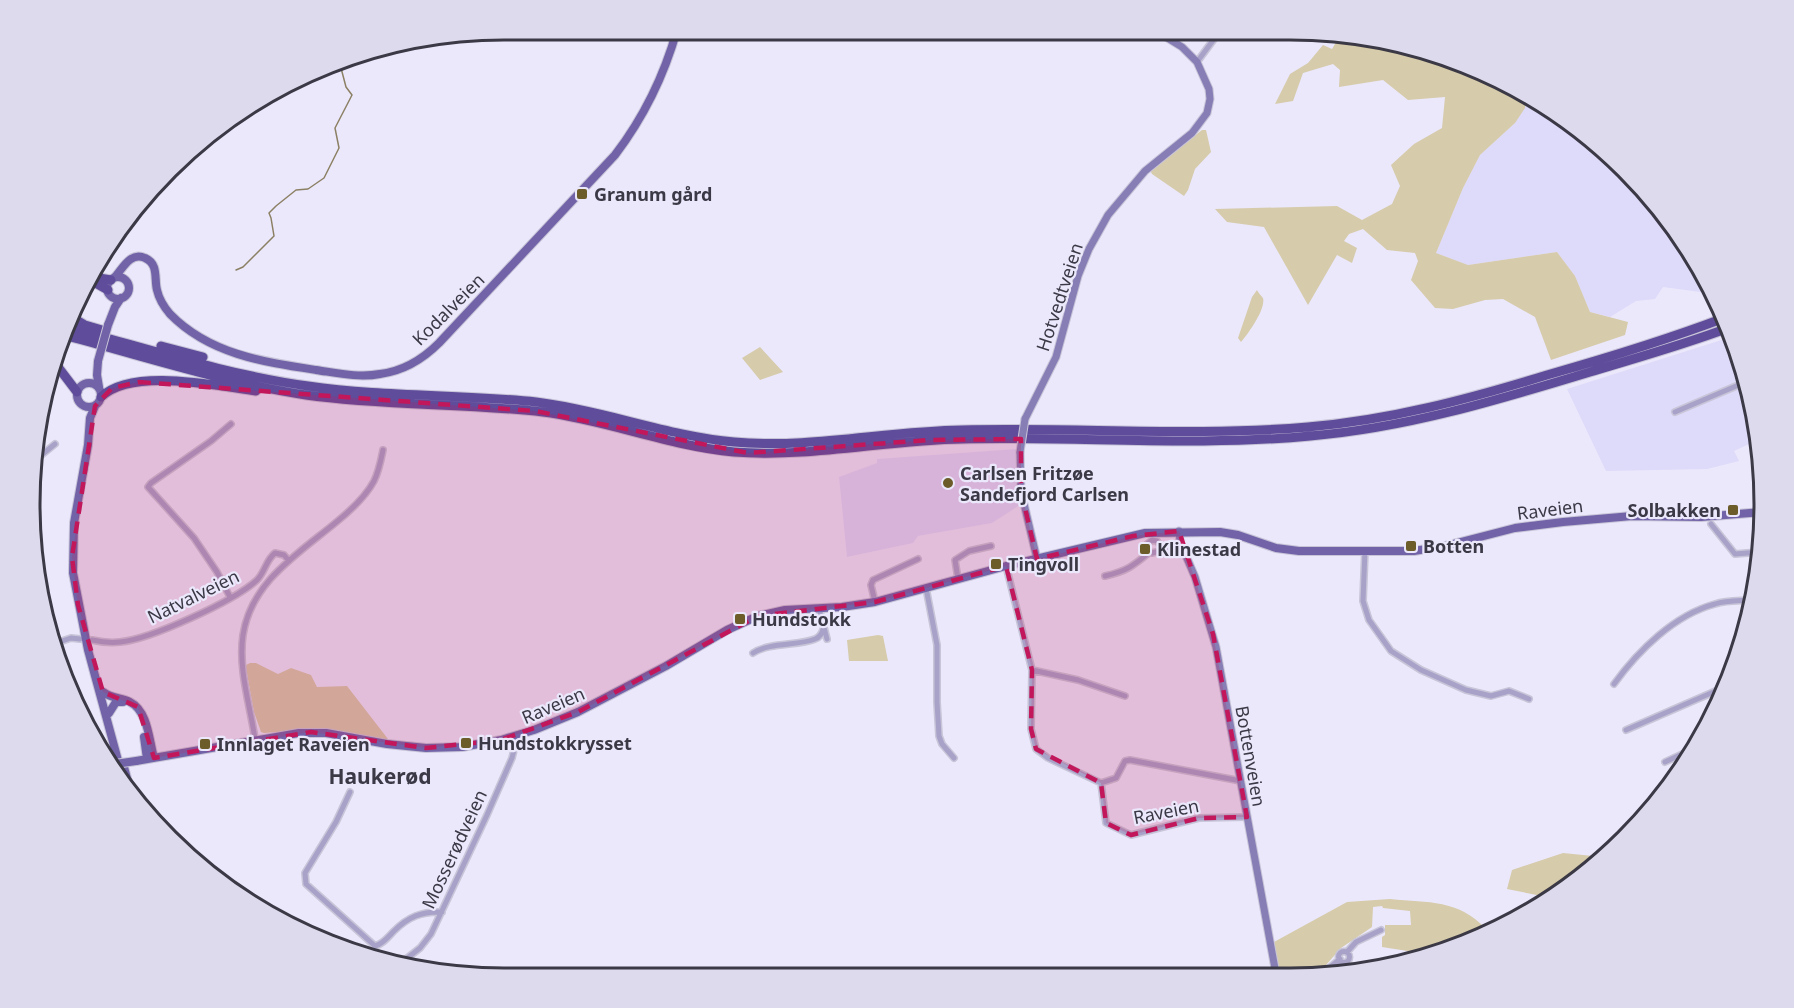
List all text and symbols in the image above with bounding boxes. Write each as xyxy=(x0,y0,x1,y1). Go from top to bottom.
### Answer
place label: Granum gård xyxy=(594,182,712,206)
marker: Granum gård xyxy=(575,187,589,201)
street label: Hotvedtveien xyxy=(1030,240,1088,354)
street label: Kodalveien xyxy=(407,268,489,350)
place label: Carlsen Fritzøe Sandefjord Carlsen xyxy=(960,461,1129,506)
marker: Carlsen Fritzøe Sandefjord Carlsen xyxy=(941,476,955,490)
street label: Raveien xyxy=(1516,493,1584,525)
place label: Solbakken xyxy=(1628,498,1721,522)
marker: Solbakken xyxy=(1726,503,1740,517)
place label: Botten xyxy=(1423,534,1484,558)
place label: Klinestad xyxy=(1157,537,1241,561)
marker: Botten xyxy=(1404,539,1418,553)
marker: Klinestad xyxy=(1138,542,1152,556)
place label: Tingvoll xyxy=(1008,552,1079,576)
marker: Tingvoll xyxy=(989,557,1003,571)
street label: Natvalveien xyxy=(143,563,243,629)
place label: Hundstokk xyxy=(752,607,852,631)
marker: Hundstokk xyxy=(733,612,747,626)
street label: Raveien xyxy=(518,681,588,729)
street label: Bottenveien xyxy=(1230,704,1272,808)
place label: Hundstokkrysset xyxy=(478,731,632,755)
place label: Innlaget Raveien xyxy=(217,732,370,756)
marker: Hundstokkrysset xyxy=(459,736,473,750)
marker: Innlaget Raveien xyxy=(198,737,212,751)
district label: Haukerød xyxy=(328,762,432,790)
street label: Mosserødveien xyxy=(416,786,492,912)
street label: Raveien xyxy=(1131,793,1201,829)

